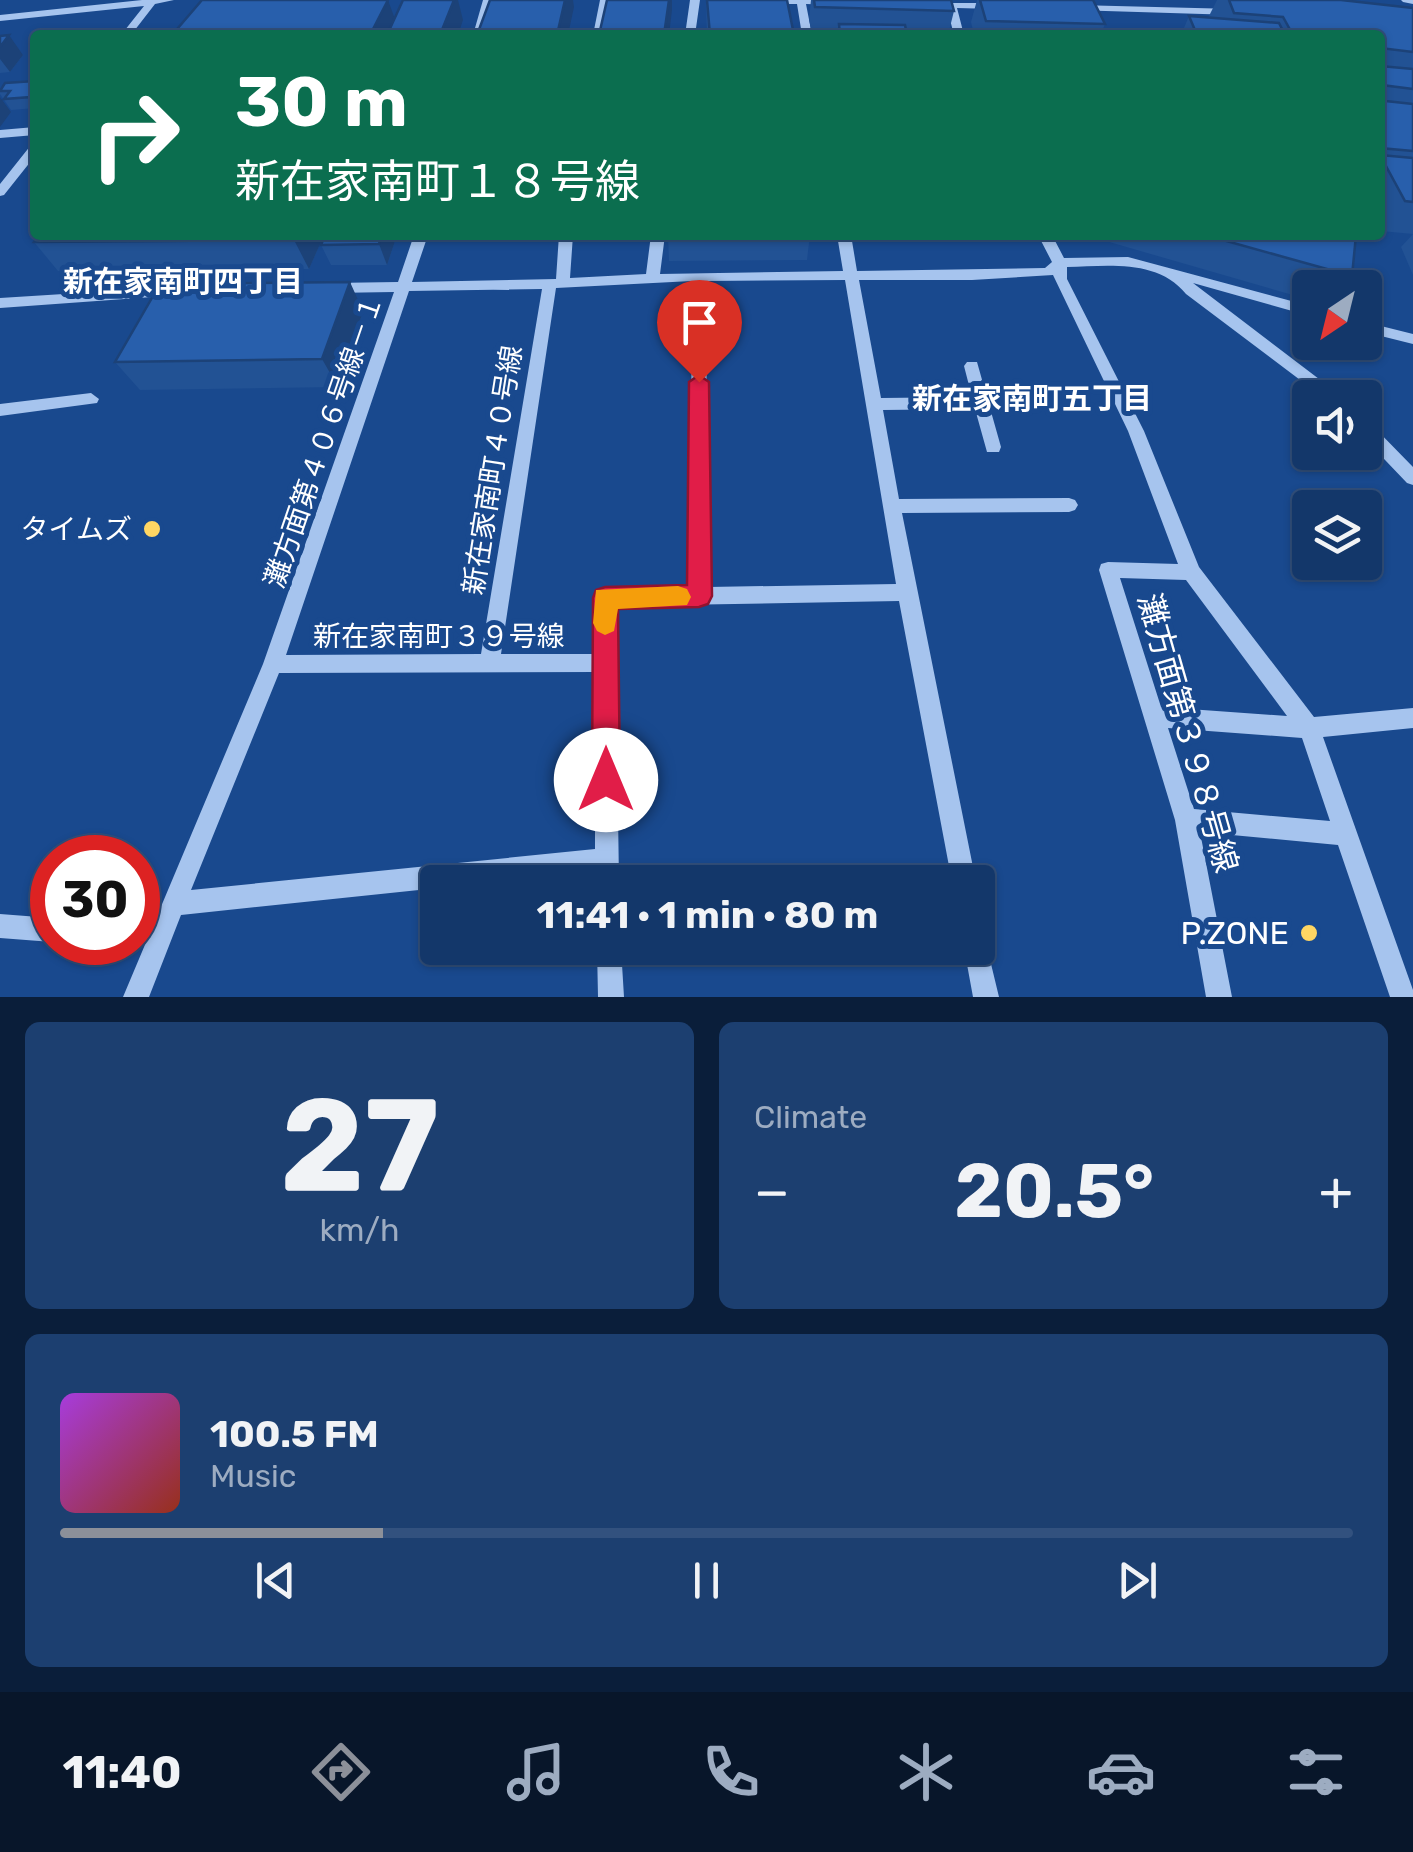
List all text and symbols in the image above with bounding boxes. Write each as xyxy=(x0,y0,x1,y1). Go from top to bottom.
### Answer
text: 30 m xyxy=(235,61,408,144)
icon: right xyxy=(70,70,200,200)
text: 新在家南町１８号線 xyxy=(235,155,640,208)
district label: 新在家南町四丁目 xyxy=(63,264,303,300)
north arrow xyxy=(1292,270,1382,360)
map controls xyxy=(1292,270,1382,580)
pin xyxy=(657,280,742,383)
street label: 灘方面第４０６号線－１ xyxy=(258,290,389,592)
icon: arrive xyxy=(672,295,727,350)
street label: 新在家南町４０号線 xyxy=(456,343,529,597)
button: sound xyxy=(1292,380,1382,470)
district label: 新在家南町五丁目 xyxy=(912,381,1152,417)
button: layers xyxy=(1292,490,1382,580)
place label: タイムズ xyxy=(21,513,132,546)
marker: タイムズ xyxy=(141,518,163,540)
street label: 灘方面第３９８号線 xyxy=(1130,589,1246,877)
street label: 新在家南町３９号線 xyxy=(313,620,565,653)
position arrow xyxy=(554,728,658,832)
speed limit sign: 30 xyxy=(30,835,160,965)
text: 11:41 · 1 min · 80 m xyxy=(537,892,878,938)
place label: P.ZONE xyxy=(1180,914,1289,952)
marker: P.ZONE xyxy=(1298,922,1320,944)
text: 27 xyxy=(280,1068,439,1223)
text: Climate xyxy=(754,1098,867,1136)
text: 20.5° xyxy=(954,1147,1154,1236)
text: − xyxy=(754,1159,790,1224)
text: + xyxy=(1319,1159,1353,1224)
text: km/h xyxy=(320,1211,399,1249)
text: 100.5 FM xyxy=(210,1411,379,1457)
text: Music xyxy=(210,1457,296,1495)
icon: previous xyxy=(248,1553,303,1608)
icon: pause xyxy=(679,1553,734,1608)
icon: next xyxy=(1110,1553,1165,1608)
icon: directions xyxy=(306,1737,376,1807)
icon: music xyxy=(501,1737,571,1807)
icon: phone xyxy=(696,1737,766,1807)
icon: climate xyxy=(891,1737,961,1807)
icon: car xyxy=(1086,1737,1156,1807)
icon: filters xyxy=(1281,1737,1351,1807)
text: 11:40 xyxy=(62,1746,182,1799)

